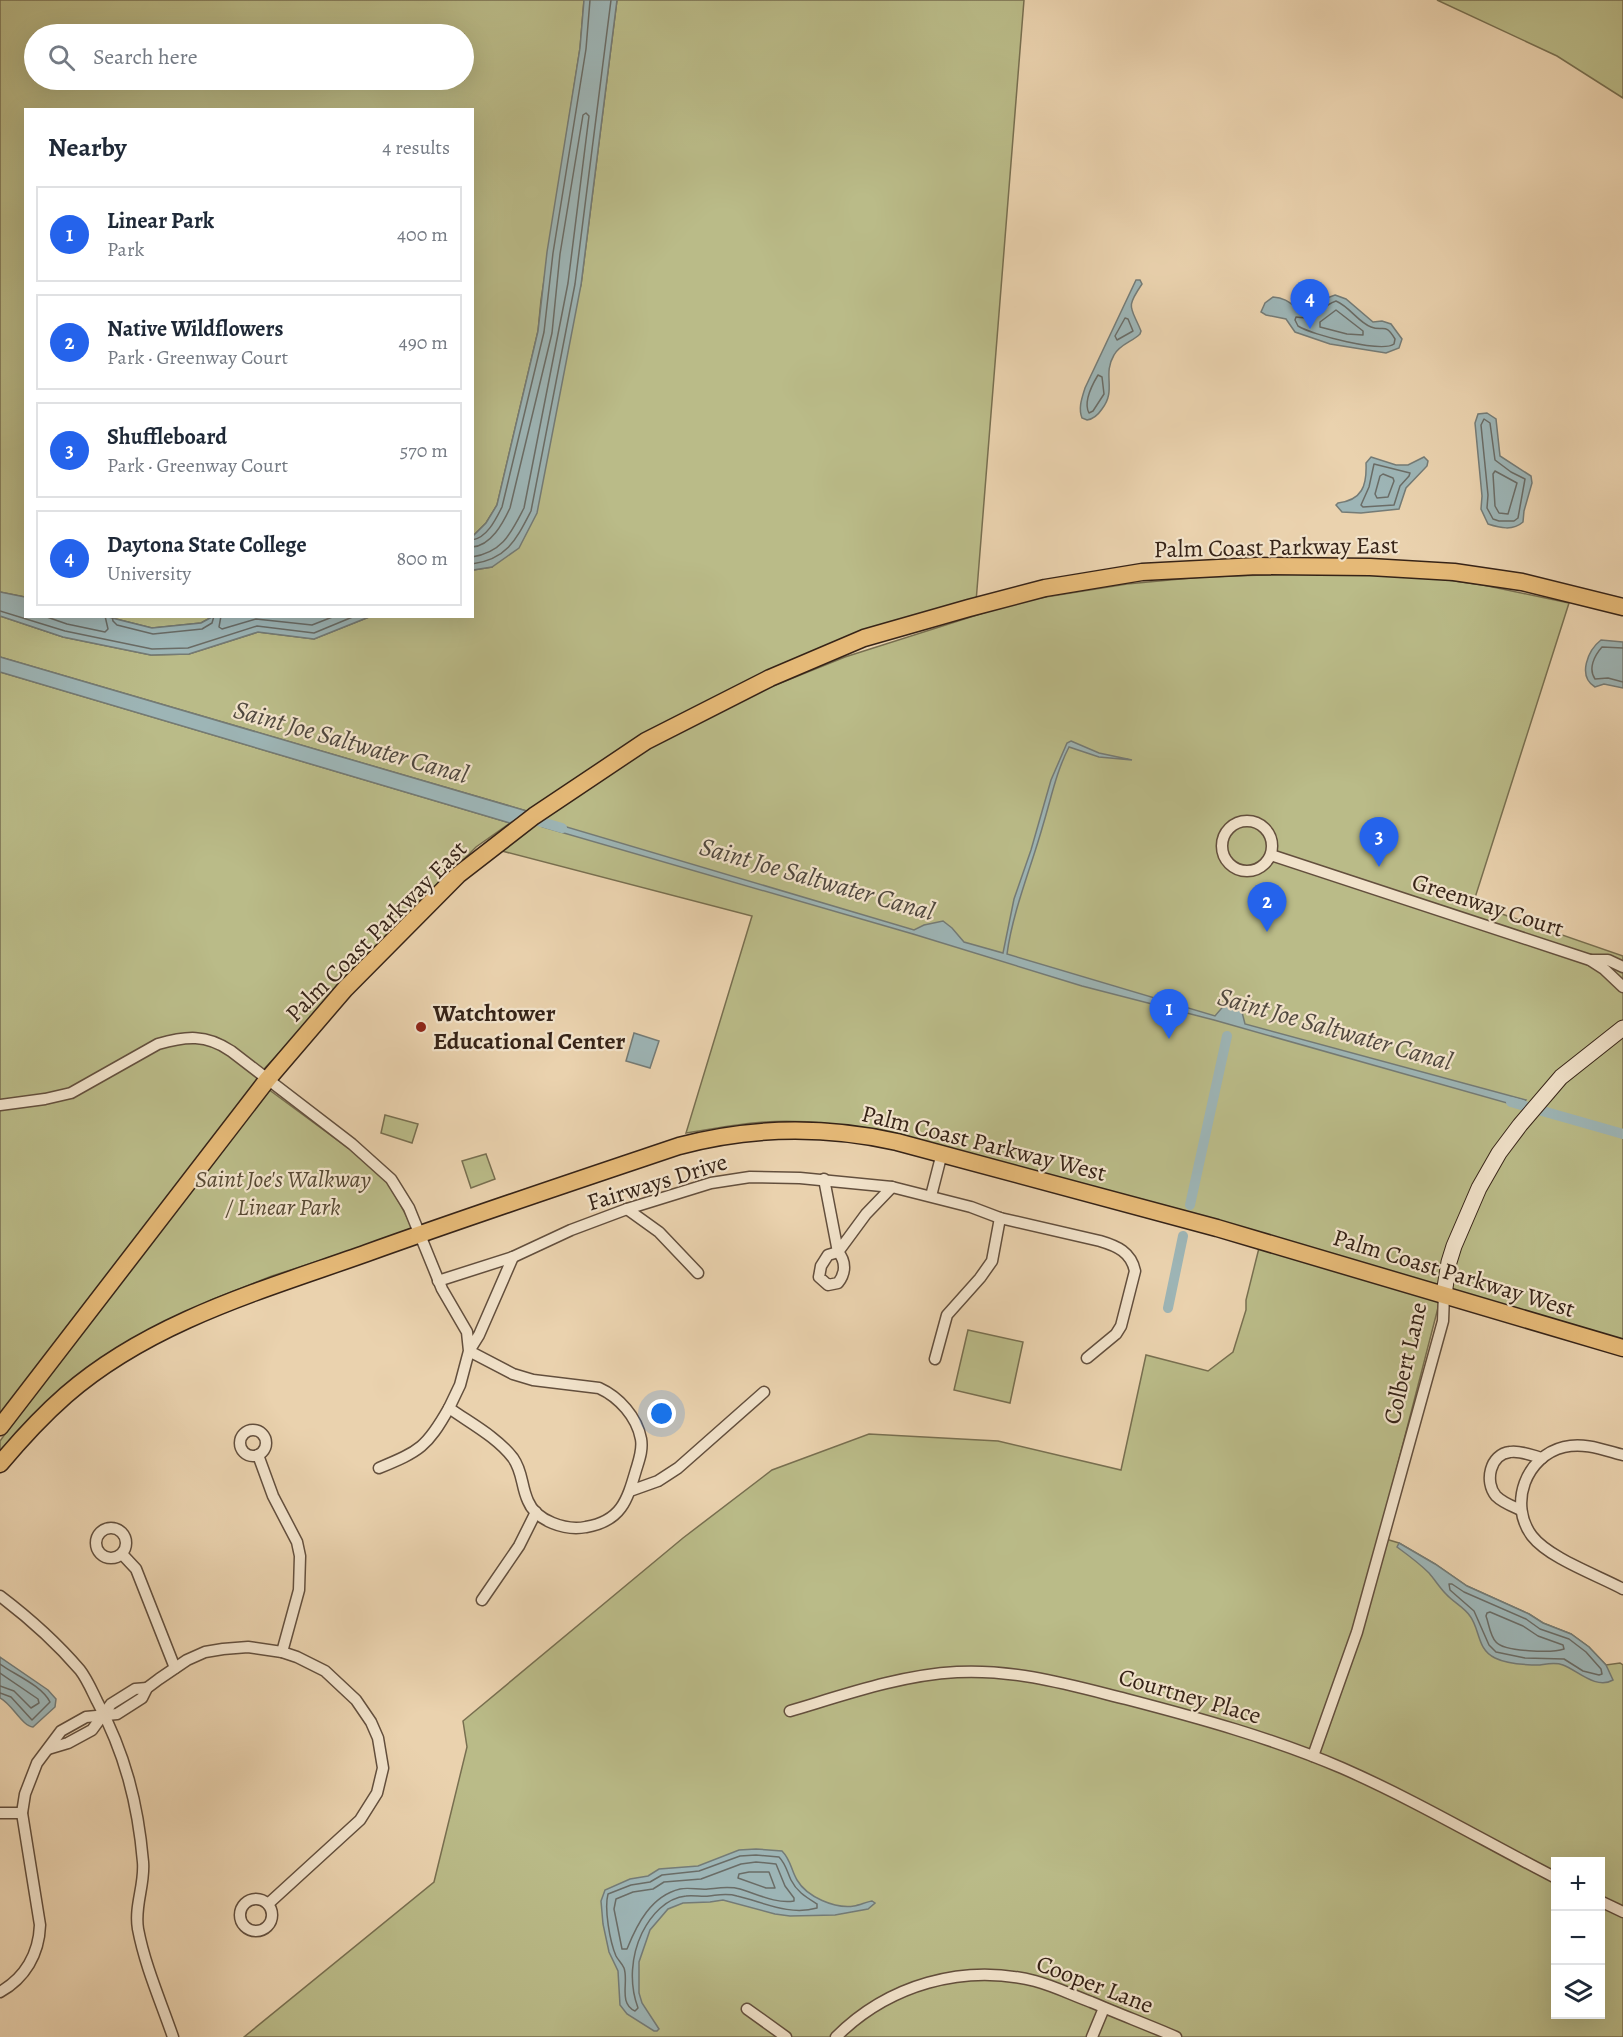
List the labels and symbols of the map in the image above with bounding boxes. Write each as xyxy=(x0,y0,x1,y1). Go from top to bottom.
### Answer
pin: 4 xyxy=(1290,280,1330,329)
street label: Palm Coast Parkway East xyxy=(1153,529,1399,565)
water label: Saint Joe Saltwater Canal xyxy=(229,692,473,792)
pin: 3 xyxy=(1360,818,1398,867)
water label: Saint Joe Saltwater Canal xyxy=(695,829,939,929)
street label: Palm Coast Parkway East xyxy=(278,833,474,1029)
street label: Greenway Court xyxy=(1408,865,1568,945)
pin: 2 xyxy=(1248,882,1286,932)
water label: Saint Joe Saltwater Canal xyxy=(1213,979,1457,1079)
pin: 1 xyxy=(1150,990,1188,1039)
place label: Watchtower Educational Center xyxy=(432,997,626,1057)
marker: Watchtower Educational Center xyxy=(414,1020,428,1034)
street label: Palm Coast Parkway West xyxy=(858,1097,1110,1189)
street label: Fairways Drive xyxy=(583,1145,731,1219)
park label: Saint Joe's Walkway / Linear Park xyxy=(195,1163,372,1223)
street label: Palm Coast Parkway West xyxy=(1329,1221,1579,1325)
street label: Colbert Lane xyxy=(1375,1299,1435,1427)
your location xyxy=(647,1399,676,1428)
street label: Courtney Place xyxy=(1115,1660,1265,1732)
street label: Cooper Lane xyxy=(1032,1947,1158,2021)

